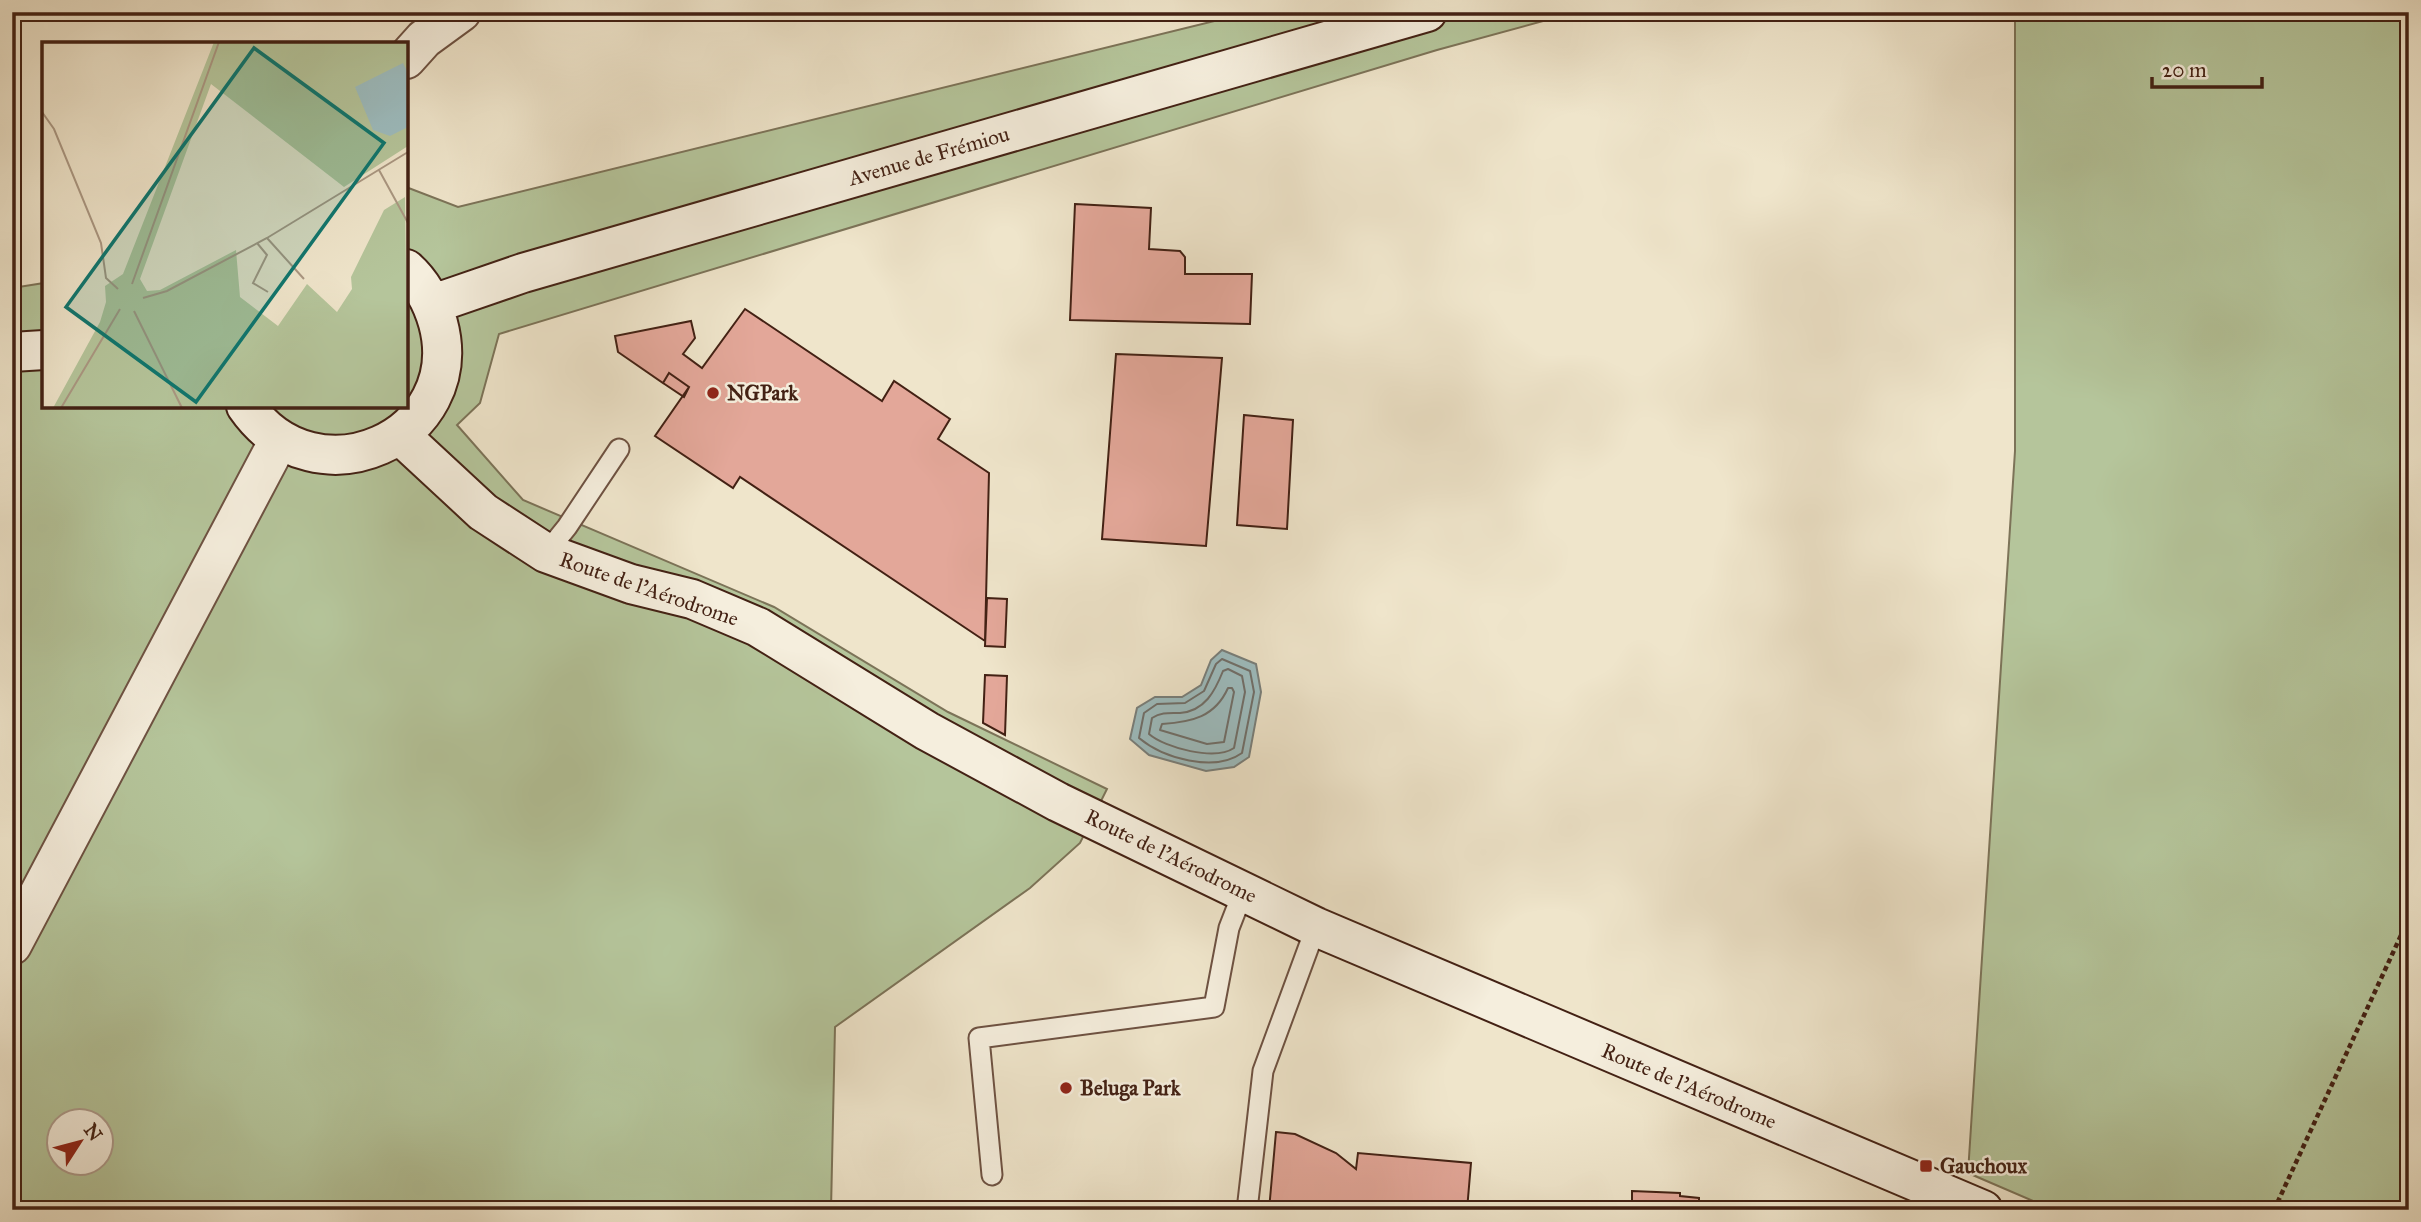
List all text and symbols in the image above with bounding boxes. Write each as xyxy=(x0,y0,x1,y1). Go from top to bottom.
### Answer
inset map xyxy=(42,42,408,408)
scale bar xyxy=(2152,46,2262,90)
text: 20 m xyxy=(2162,57,2207,83)
street label: Avenue de Frémiou xyxy=(845,121,1013,192)
place label: NGPark xyxy=(727,380,799,406)
marker: NGPark xyxy=(705,385,721,401)
street label: Route de l'Aérodrome xyxy=(556,546,742,632)
street label: Route de l'Aérodrome xyxy=(1081,803,1261,909)
street label: Route de l'Aérodrome xyxy=(1598,1037,1781,1135)
place label: Beluga Park xyxy=(1080,1075,1182,1101)
marker: Beluga Park xyxy=(1058,1080,1074,1096)
north arrow xyxy=(46,1106,116,1176)
text: N xyxy=(79,1119,107,1146)
place label: Gauchoux xyxy=(1940,1153,2028,1179)
marker: Gauchoux xyxy=(1918,1158,1934,1174)

